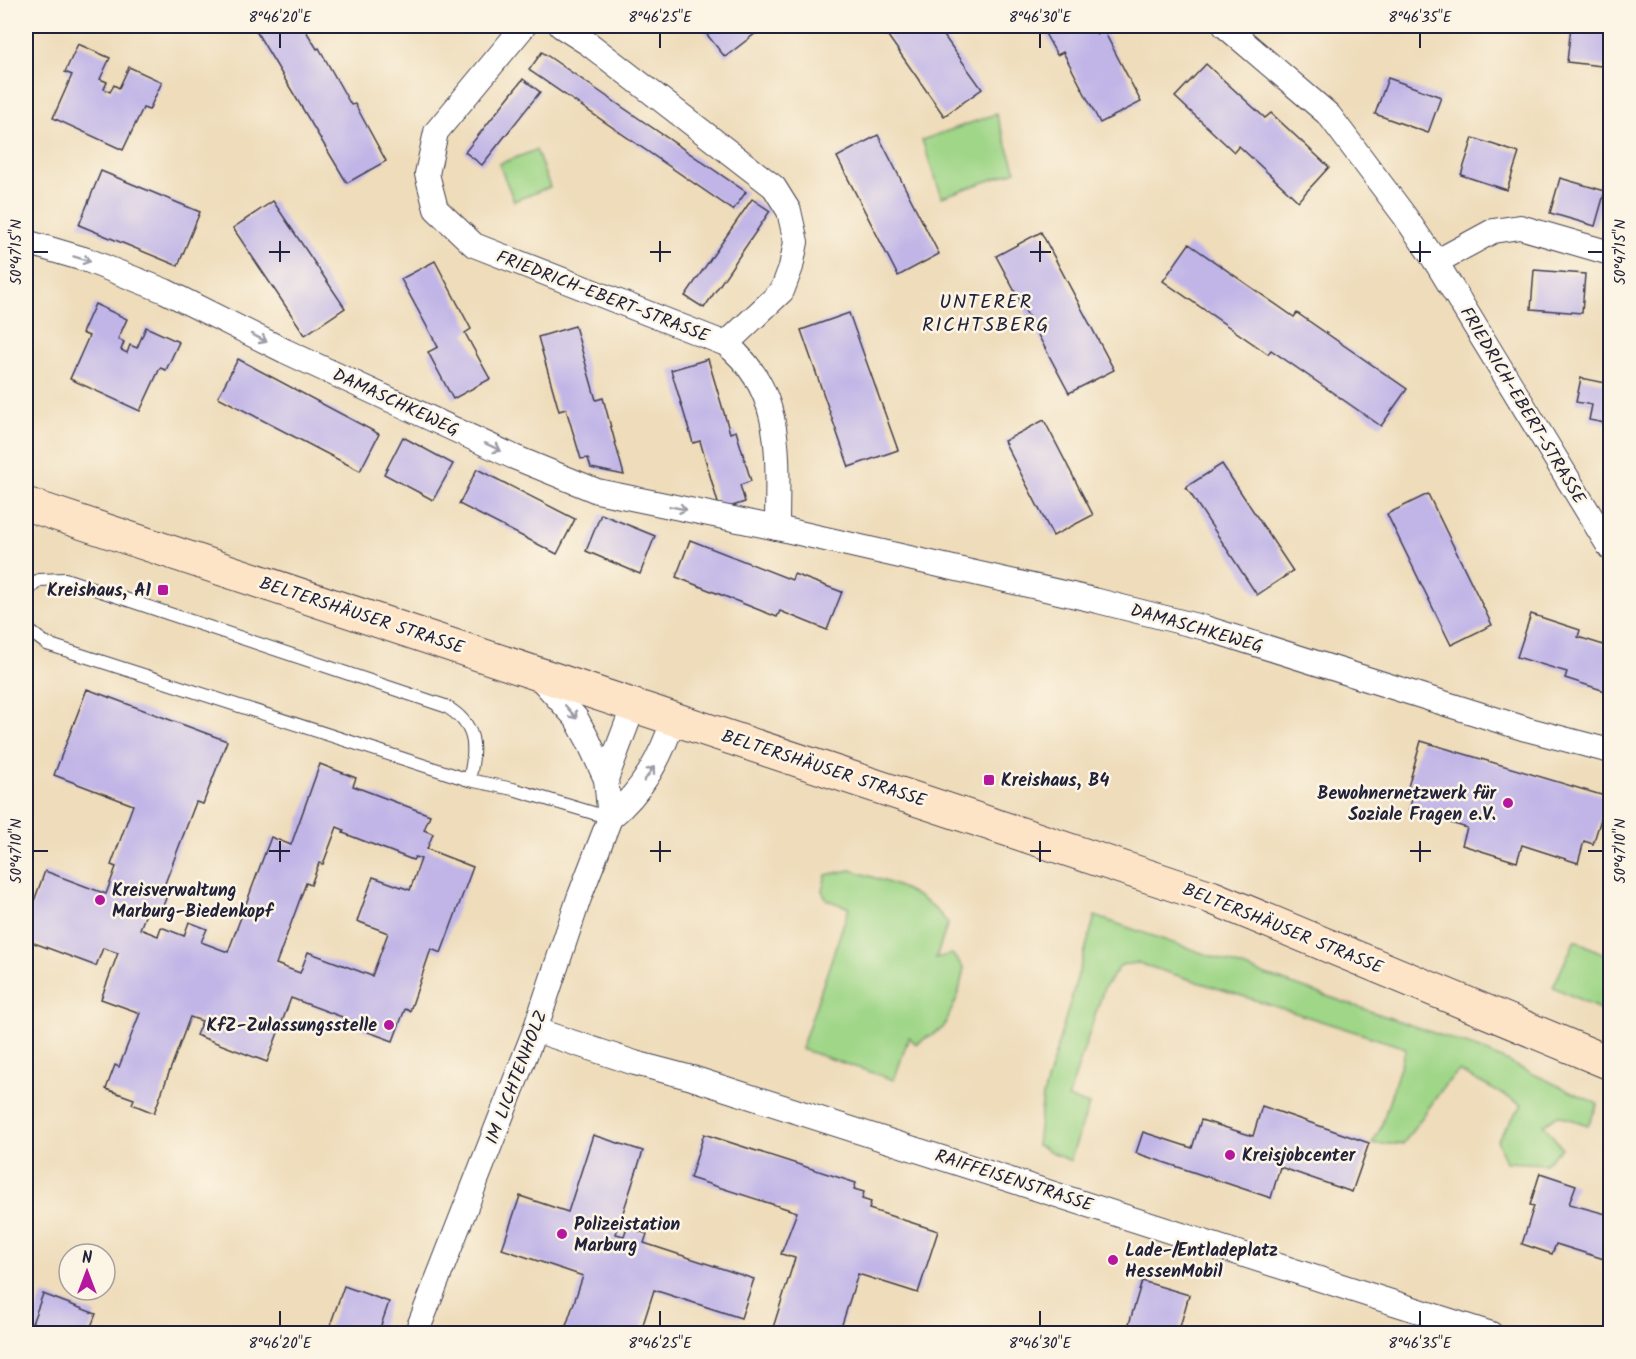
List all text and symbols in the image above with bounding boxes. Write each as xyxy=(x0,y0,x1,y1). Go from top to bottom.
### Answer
text: 8°46'20"E xyxy=(249,6,313,30)
text: 8°46'25"E xyxy=(628,6,693,30)
text: 8°46'30"E xyxy=(1009,6,1073,30)
text: 8°46'35"E xyxy=(1388,6,1453,30)
text: 50°47'15"N xyxy=(5,219,29,285)
text: 50°47'15"N xyxy=(1609,219,1633,285)
street label: FRIEDRICH-EBERT-STRASSE xyxy=(492,243,714,352)
one-way arrow xyxy=(72,254,91,265)
district label: UNTERER RICHTSBERG xyxy=(922,287,1050,342)
street label: FRIEDRICH-EBERT-STRASSE xyxy=(1451,301,1593,511)
one-way arrow xyxy=(250,333,268,345)
street label: DAMASCHKEWEG xyxy=(327,361,464,445)
one-way arrow xyxy=(484,442,502,454)
one-way arrow xyxy=(667,503,687,514)
street label: BELTERSHÄUSER STRASSE xyxy=(255,570,468,663)
place label: Kreishaus, A1 xyxy=(47,577,152,606)
marker: Kreishaus, A1 xyxy=(156,583,170,597)
street label: DAMASCHKEWEG xyxy=(1127,597,1266,662)
one-way arrow xyxy=(564,704,578,719)
street label: BELTERSHÄUSER STRASSE xyxy=(717,723,930,816)
one-way arrow xyxy=(643,766,655,783)
place label: Kreishaus, B4 xyxy=(1001,767,1110,796)
marker: Kreishaus, B4 xyxy=(982,773,996,787)
place label: Bewohnernetzwerk für Soziale Fragen e.V. xyxy=(1317,780,1497,830)
marker: Bewohnernetzwerk für Soziale Fragen e.V. xyxy=(1501,796,1515,810)
text: 50°47'10"N xyxy=(5,818,29,884)
text: 50°47'10"N xyxy=(1609,818,1633,884)
street label: BELTERSHÄUSER STRASSE xyxy=(1178,876,1387,983)
place label: Kreisverwaltung Marburg-Biedenkopf xyxy=(112,877,275,927)
marker: Kreisverwaltung Marburg-Biedenkopf xyxy=(93,893,107,907)
street label: IM LICHTENHOLZ xyxy=(478,1006,556,1149)
place label: KfZ-Zulassungsstelle xyxy=(207,1012,377,1041)
marker: KfZ-Zulassungsstelle xyxy=(382,1018,396,1032)
street label: RAIFFEISENSTRASSE xyxy=(931,1142,1097,1221)
place label: Kreisjobcenter xyxy=(1242,1142,1357,1171)
marker: Kreisjobcenter xyxy=(1223,1148,1237,1162)
place label: Polizeistation Marburg xyxy=(574,1211,680,1261)
marker: Polizeistation Marburg xyxy=(555,1227,569,1241)
place label: Lade-/Entladeplatz HessenMobil xyxy=(1125,1237,1278,1287)
north arrow xyxy=(57,1242,117,1302)
text: N xyxy=(82,1246,92,1271)
marker: Lade-/Entladeplatz HessenMobil xyxy=(1106,1253,1120,1267)
text: 8°46'20"E xyxy=(249,1332,313,1356)
text: 8°46'25"E xyxy=(628,1332,693,1356)
text: 8°46'30"E xyxy=(1009,1332,1073,1356)
text: 8°46'35"E xyxy=(1388,1332,1453,1356)

